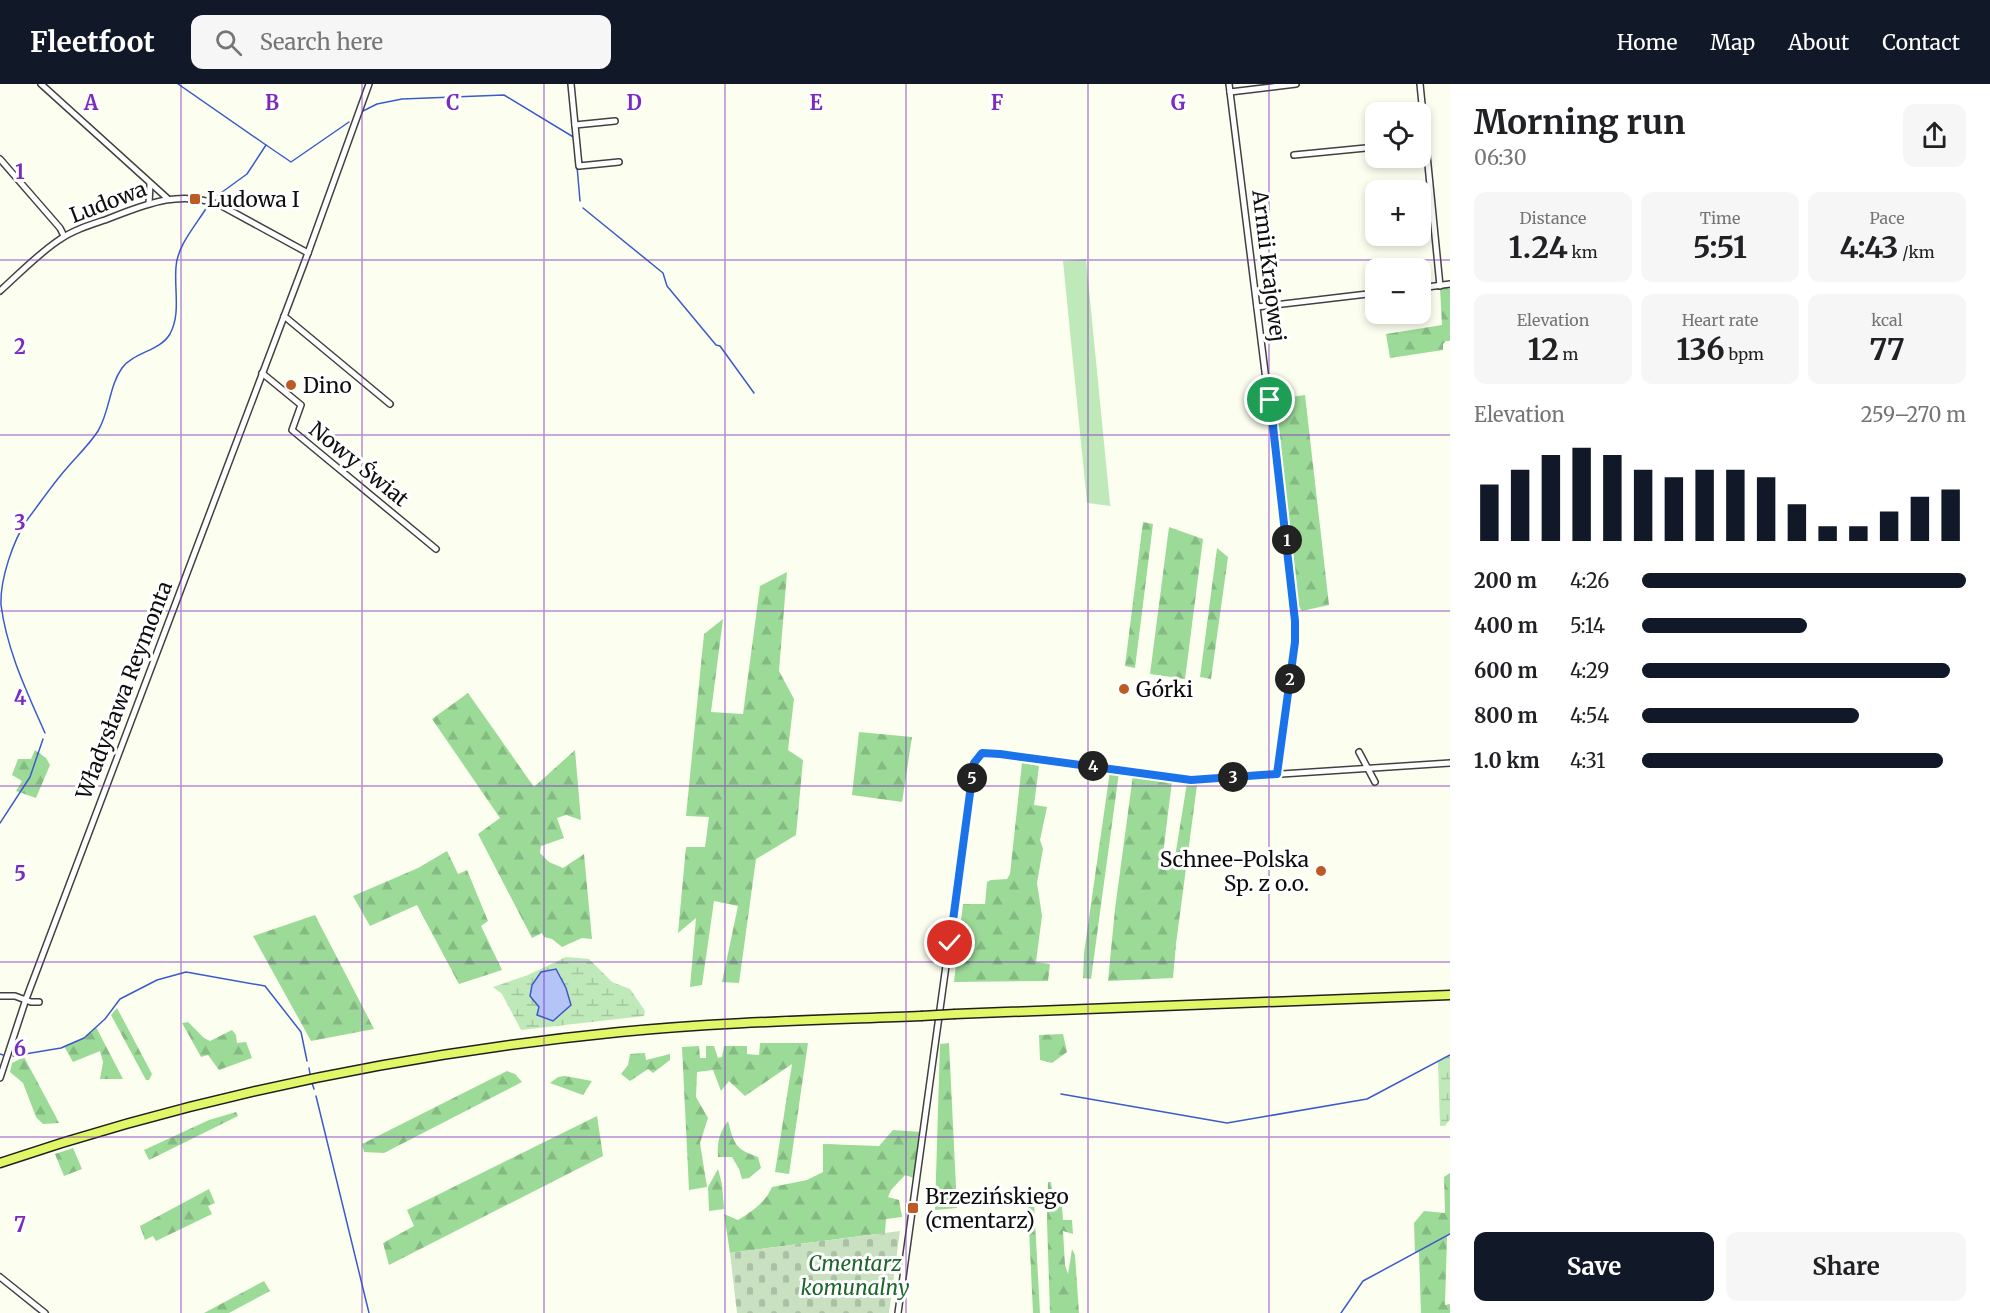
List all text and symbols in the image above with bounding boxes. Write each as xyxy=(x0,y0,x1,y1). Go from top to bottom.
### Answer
search box xyxy=(191,15,611,69)
text: Fleetfoot xyxy=(30,24,155,60)
icon: search xyxy=(212,26,245,59)
text: Search here xyxy=(260,28,383,56)
text: Home xyxy=(1617,29,1677,56)
text: Map xyxy=(1710,29,1755,56)
text: About xyxy=(1788,29,1849,56)
text: Contact xyxy=(1882,29,1960,56)
text: A xyxy=(83,90,99,115)
text: B xyxy=(265,90,279,115)
text: C xyxy=(446,90,460,115)
text: D xyxy=(626,90,642,115)
text: E xyxy=(809,90,823,115)
text: F xyxy=(991,90,1004,115)
text: G xyxy=(1171,90,1186,115)
map controls xyxy=(1365,102,1431,324)
button: locate xyxy=(1365,102,1431,168)
text: Morning run xyxy=(1474,102,1685,143)
button: share xyxy=(1903,104,1966,167)
text: 06:30 xyxy=(1474,145,1527,170)
text: 1 xyxy=(15,159,25,184)
street label: Ludowa xyxy=(66,175,150,229)
button: + xyxy=(1365,180,1431,246)
place label: Ludowa I xyxy=(207,186,300,213)
street label: Armii Krajowej xyxy=(1246,188,1292,343)
marker: Ludowa I xyxy=(188,192,202,206)
text: Distance xyxy=(1520,208,1586,228)
text: Time xyxy=(1700,208,1740,228)
text: Pace xyxy=(1870,208,1905,228)
text: 1.24 xyxy=(1508,228,1568,266)
text: 5:51 xyxy=(1693,228,1747,266)
text: 4:43 xyxy=(1839,228,1899,266)
text: km xyxy=(1568,242,1598,262)
text: /km xyxy=(1899,242,1935,262)
button: − xyxy=(1365,258,1431,324)
text: Elevation xyxy=(1517,310,1589,330)
text: Heart rate xyxy=(1682,310,1758,330)
text: kcal xyxy=(1871,310,1903,330)
text: 12 xyxy=(1528,330,1559,368)
text: 136 xyxy=(1676,330,1725,368)
text: 77 xyxy=(1869,330,1905,368)
text: 2 xyxy=(14,334,26,359)
text: m xyxy=(1559,344,1579,364)
text: bpm xyxy=(1725,344,1764,364)
place label: Dino xyxy=(303,372,352,399)
pin xyxy=(1244,374,1295,425)
marker: Dino xyxy=(284,378,298,392)
icon: arrive xyxy=(1253,383,1286,416)
text: Elevation xyxy=(1474,402,1565,427)
text: 259–270 m xyxy=(1861,402,1966,427)
street label: Nowy Świat xyxy=(304,416,414,512)
text: 3 xyxy=(14,510,26,535)
pin: 1 xyxy=(1272,525,1302,555)
text: 1 xyxy=(1283,530,1291,550)
text: 200 m xyxy=(1474,568,1537,593)
text: 4:26 xyxy=(1570,568,1609,593)
street label: Władysława Reymonta xyxy=(70,577,178,804)
text: 400 m xyxy=(1474,613,1538,638)
text: 5:14 xyxy=(1570,613,1605,638)
text: 600 m xyxy=(1474,658,1538,683)
text: 4:29 xyxy=(1570,658,1609,683)
pin: 2 xyxy=(1275,664,1305,694)
text: 2 xyxy=(1285,669,1295,689)
place label: Górki xyxy=(1136,676,1193,703)
marker: Górki xyxy=(1117,682,1131,696)
text: 4 xyxy=(14,685,27,710)
text: 800 m xyxy=(1474,703,1538,728)
text: 4:54 xyxy=(1570,703,1609,728)
text: 1.0 km xyxy=(1474,748,1540,773)
text: 4:31 xyxy=(1570,748,1605,773)
pin: 4 xyxy=(1078,751,1108,781)
text: 4 xyxy=(1088,756,1098,776)
pin: 3 xyxy=(1218,762,1248,792)
pin: 5 xyxy=(957,763,987,793)
text: 3 xyxy=(1228,767,1238,787)
text: 5 xyxy=(967,768,977,788)
place label: Schnee-Polska Sp. z o.o. xyxy=(1160,846,1309,897)
text: 5 xyxy=(14,861,26,886)
marker: Schnee-Polska Sp. z o.o. xyxy=(1314,864,1328,878)
pin xyxy=(924,917,975,968)
icon: check xyxy=(933,926,966,959)
text: 6 xyxy=(14,1036,26,1061)
place label: Brzezińskiego (cmentarz) xyxy=(925,1183,1069,1234)
marker: Brzezińskiego (cmentarz) xyxy=(906,1201,920,1215)
text: 7 xyxy=(14,1212,26,1237)
button: Save xyxy=(1474,1232,1714,1301)
button: Share xyxy=(1726,1232,1966,1301)
park label: Cmentarz komunalny xyxy=(801,1250,909,1301)

